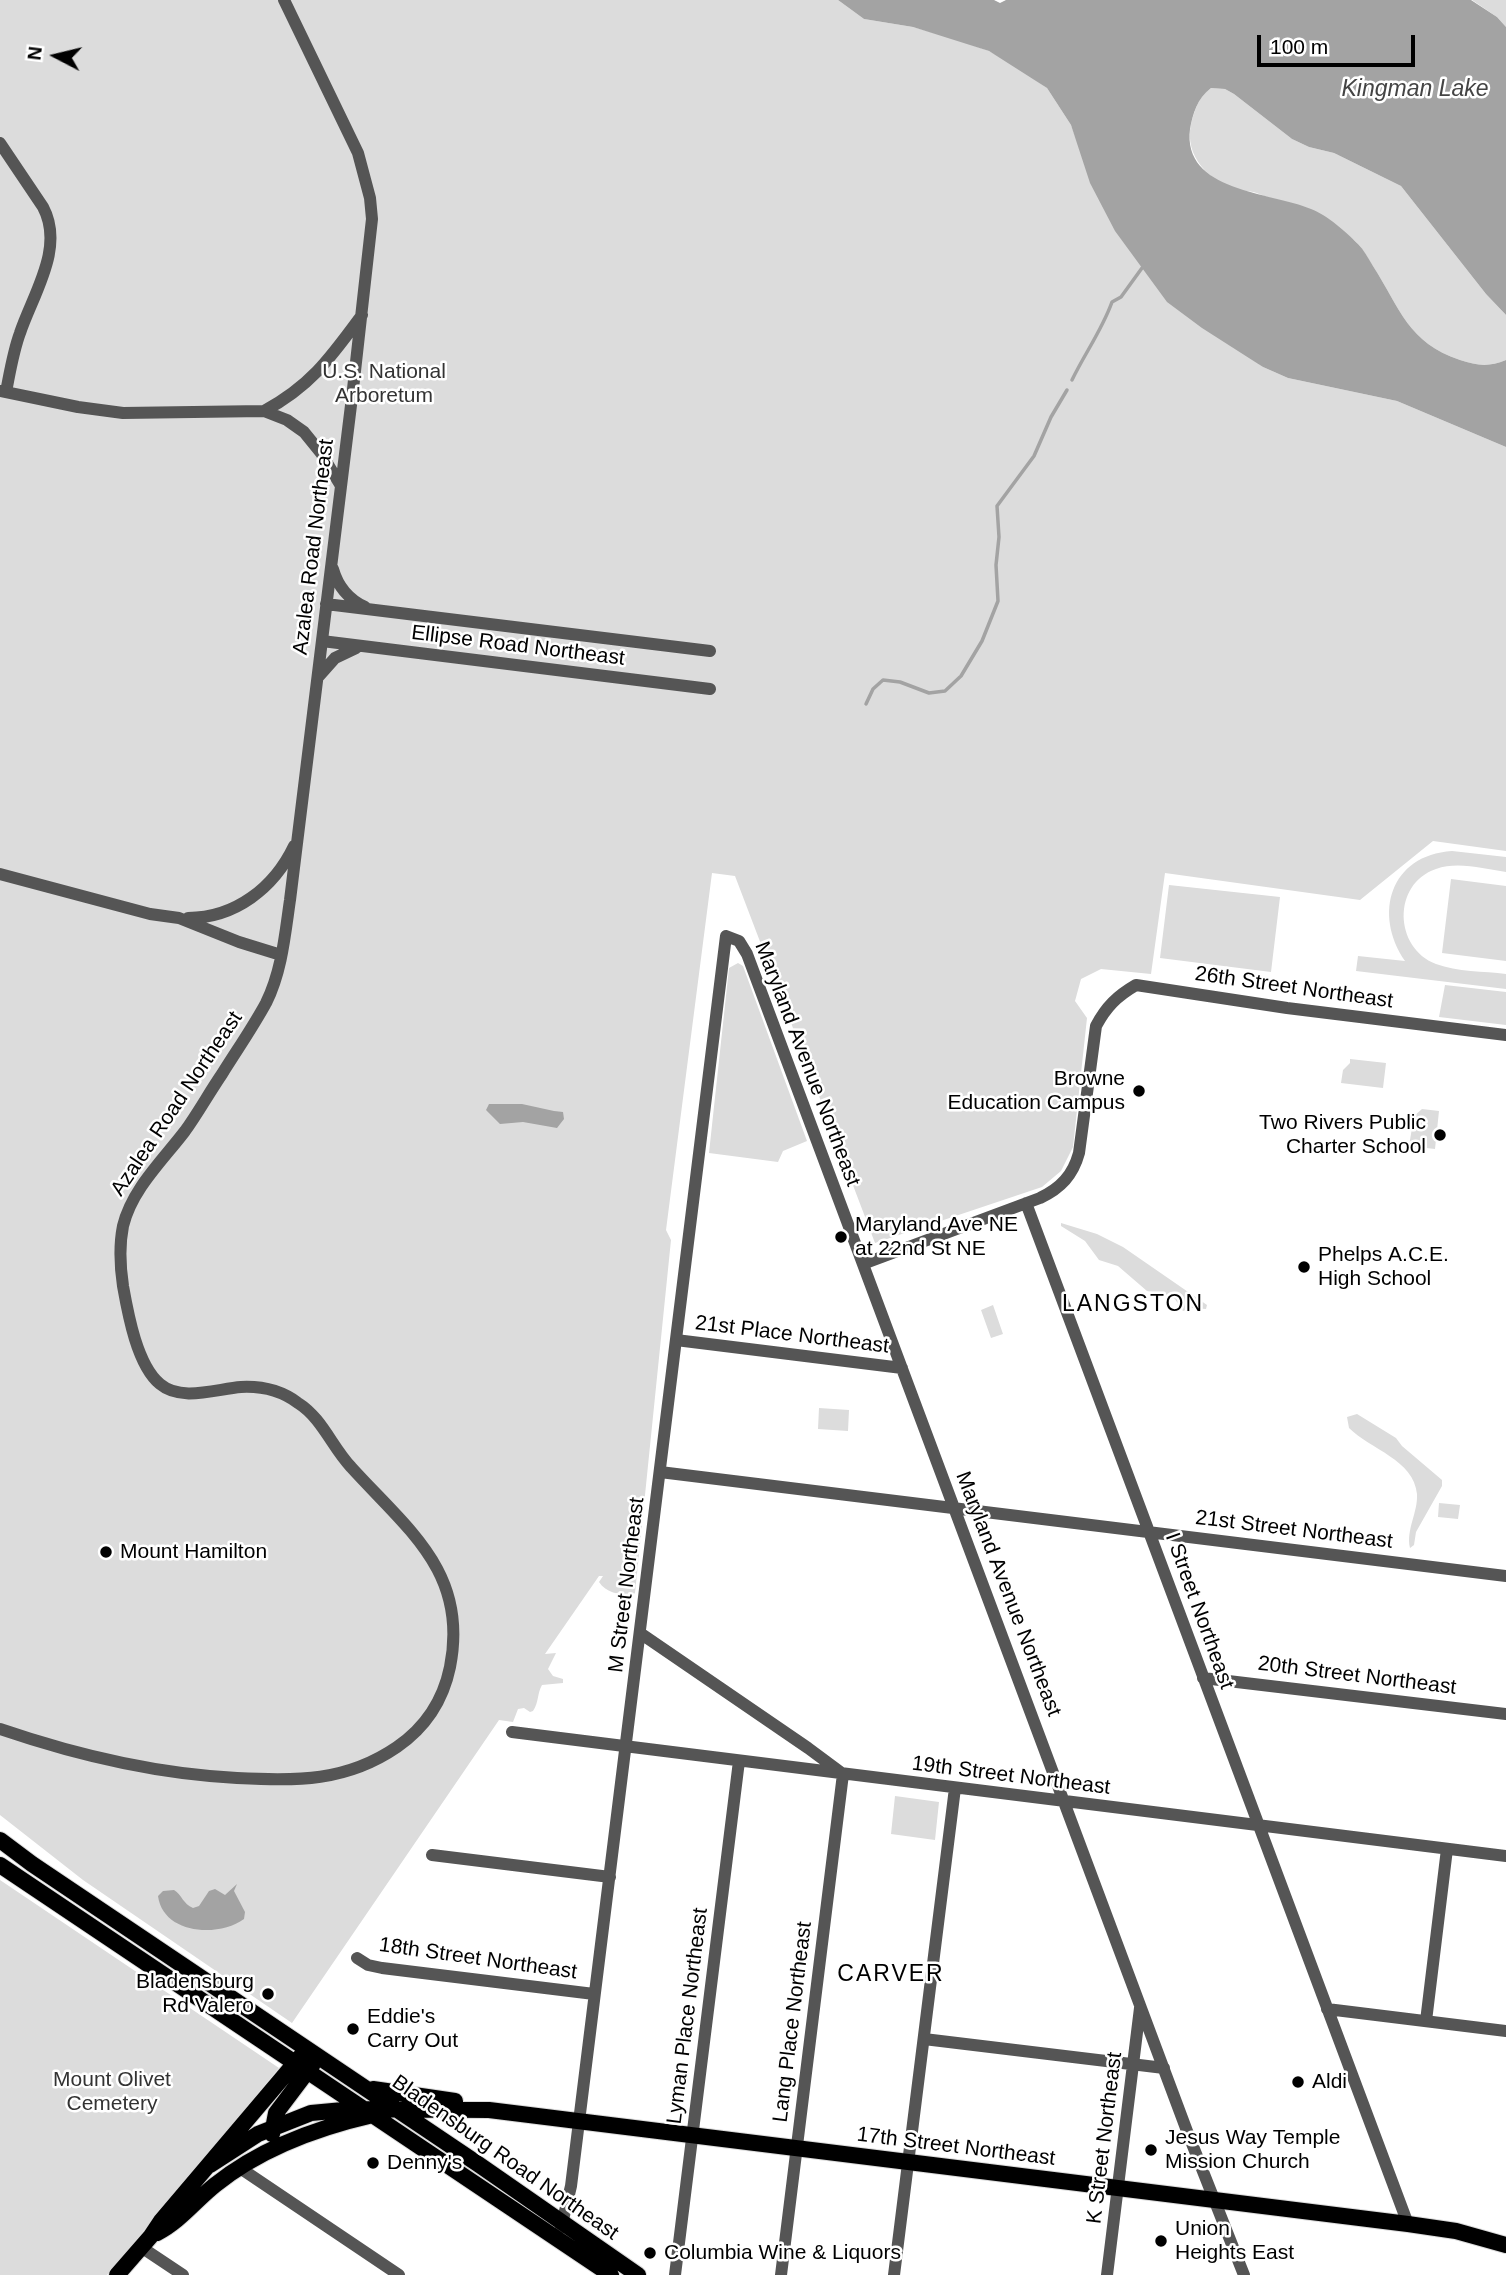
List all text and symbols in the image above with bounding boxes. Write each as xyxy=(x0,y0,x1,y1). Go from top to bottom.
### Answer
north arrow xyxy=(21,21,91,91)
scale bar xyxy=(1261,21,1418,65)
text: 100 m xyxy=(1270,35,1328,58)
text: N xyxy=(23,45,46,61)
water label: Kingman Lake xyxy=(1341,76,1489,104)
park label: U.S. National Arboretum xyxy=(322,359,446,409)
street label: Azalea Road Northeast xyxy=(288,438,340,656)
street label: Ellipse Road Northeast xyxy=(410,620,626,672)
street label: Maryland Avenue Northeast xyxy=(749,938,865,1190)
street label: 26th Street Northeast xyxy=(1193,962,1395,1014)
street label: Azalea Road Northeast xyxy=(106,1007,248,1201)
place label: Browne Education Campus xyxy=(948,1066,1125,1116)
marker: Browne Education Campus xyxy=(1131,1083,1147,1099)
place label: Two Rivers Public Charter School xyxy=(1259,1110,1426,1160)
marker: Two Rivers Public Charter School xyxy=(1432,1127,1448,1143)
place label: Maryland Ave NE at 22nd St NE xyxy=(855,1212,1018,1262)
marker: Maryland Ave NE at 22nd St NE xyxy=(833,1229,849,1245)
place label: Phelps A.C.E. High School xyxy=(1318,1242,1449,1292)
marker: Phelps A.C.E. High School xyxy=(1296,1259,1312,1275)
district label: LANGSTON xyxy=(1063,1291,1203,1319)
street label: 21st Place Northeast xyxy=(694,1311,890,1359)
street label: Maryland Avenue Northeast xyxy=(950,1468,1066,1720)
street label: M Street Northeast xyxy=(604,1496,650,1674)
street label: 21st Street Northeast xyxy=(1194,1505,1394,1555)
street label: I Street Northeast xyxy=(1159,1529,1239,1693)
place label: Mount Hamilton xyxy=(120,1539,267,1565)
marker: Mount Hamilton xyxy=(98,1544,114,1560)
street label: 20th Street Northeast xyxy=(1256,1651,1458,1701)
street label: 19th Street Northeast xyxy=(910,1751,1112,1801)
street label: Lyman Place Northeast xyxy=(662,1907,714,2125)
street label: Lang Place Northeast xyxy=(768,1920,818,2124)
street label: 18th Street Northeast xyxy=(377,1933,579,1985)
district label: CARVER xyxy=(838,1961,944,1989)
place label: Bladensburg Rd Valero xyxy=(136,1969,254,2019)
marker: Bladensburg Rd Valero xyxy=(260,1986,276,2002)
place label: Eddie's Carry Out xyxy=(367,2004,458,2054)
marker: Eddie's Carry Out xyxy=(345,2021,361,2037)
street label: K Street Northeast xyxy=(1082,2051,1128,2225)
park label: Mount Olivet Cemetery xyxy=(53,2067,171,2117)
place label: Aldi xyxy=(1312,2069,1347,2095)
street label: Bladensburg Road Northeast xyxy=(387,2070,623,2246)
marker: Aldi xyxy=(1290,2074,1306,2090)
street label: 17th Street Northeast xyxy=(855,2122,1057,2172)
place label: Jesus Way Temple Mission Church xyxy=(1165,2125,1340,2175)
marker: Jesus Way Temple Mission Church xyxy=(1143,2142,1159,2158)
place label: Denny's xyxy=(387,2150,462,2176)
marker: Denny's xyxy=(365,2155,381,2171)
place label: Union Heights East xyxy=(1175,2216,1294,2266)
marker: Union Heights East xyxy=(1153,2233,1169,2249)
place label: Columbia Wine & Liquors xyxy=(664,2240,901,2266)
marker: Columbia Wine & Liquors xyxy=(642,2245,658,2261)

